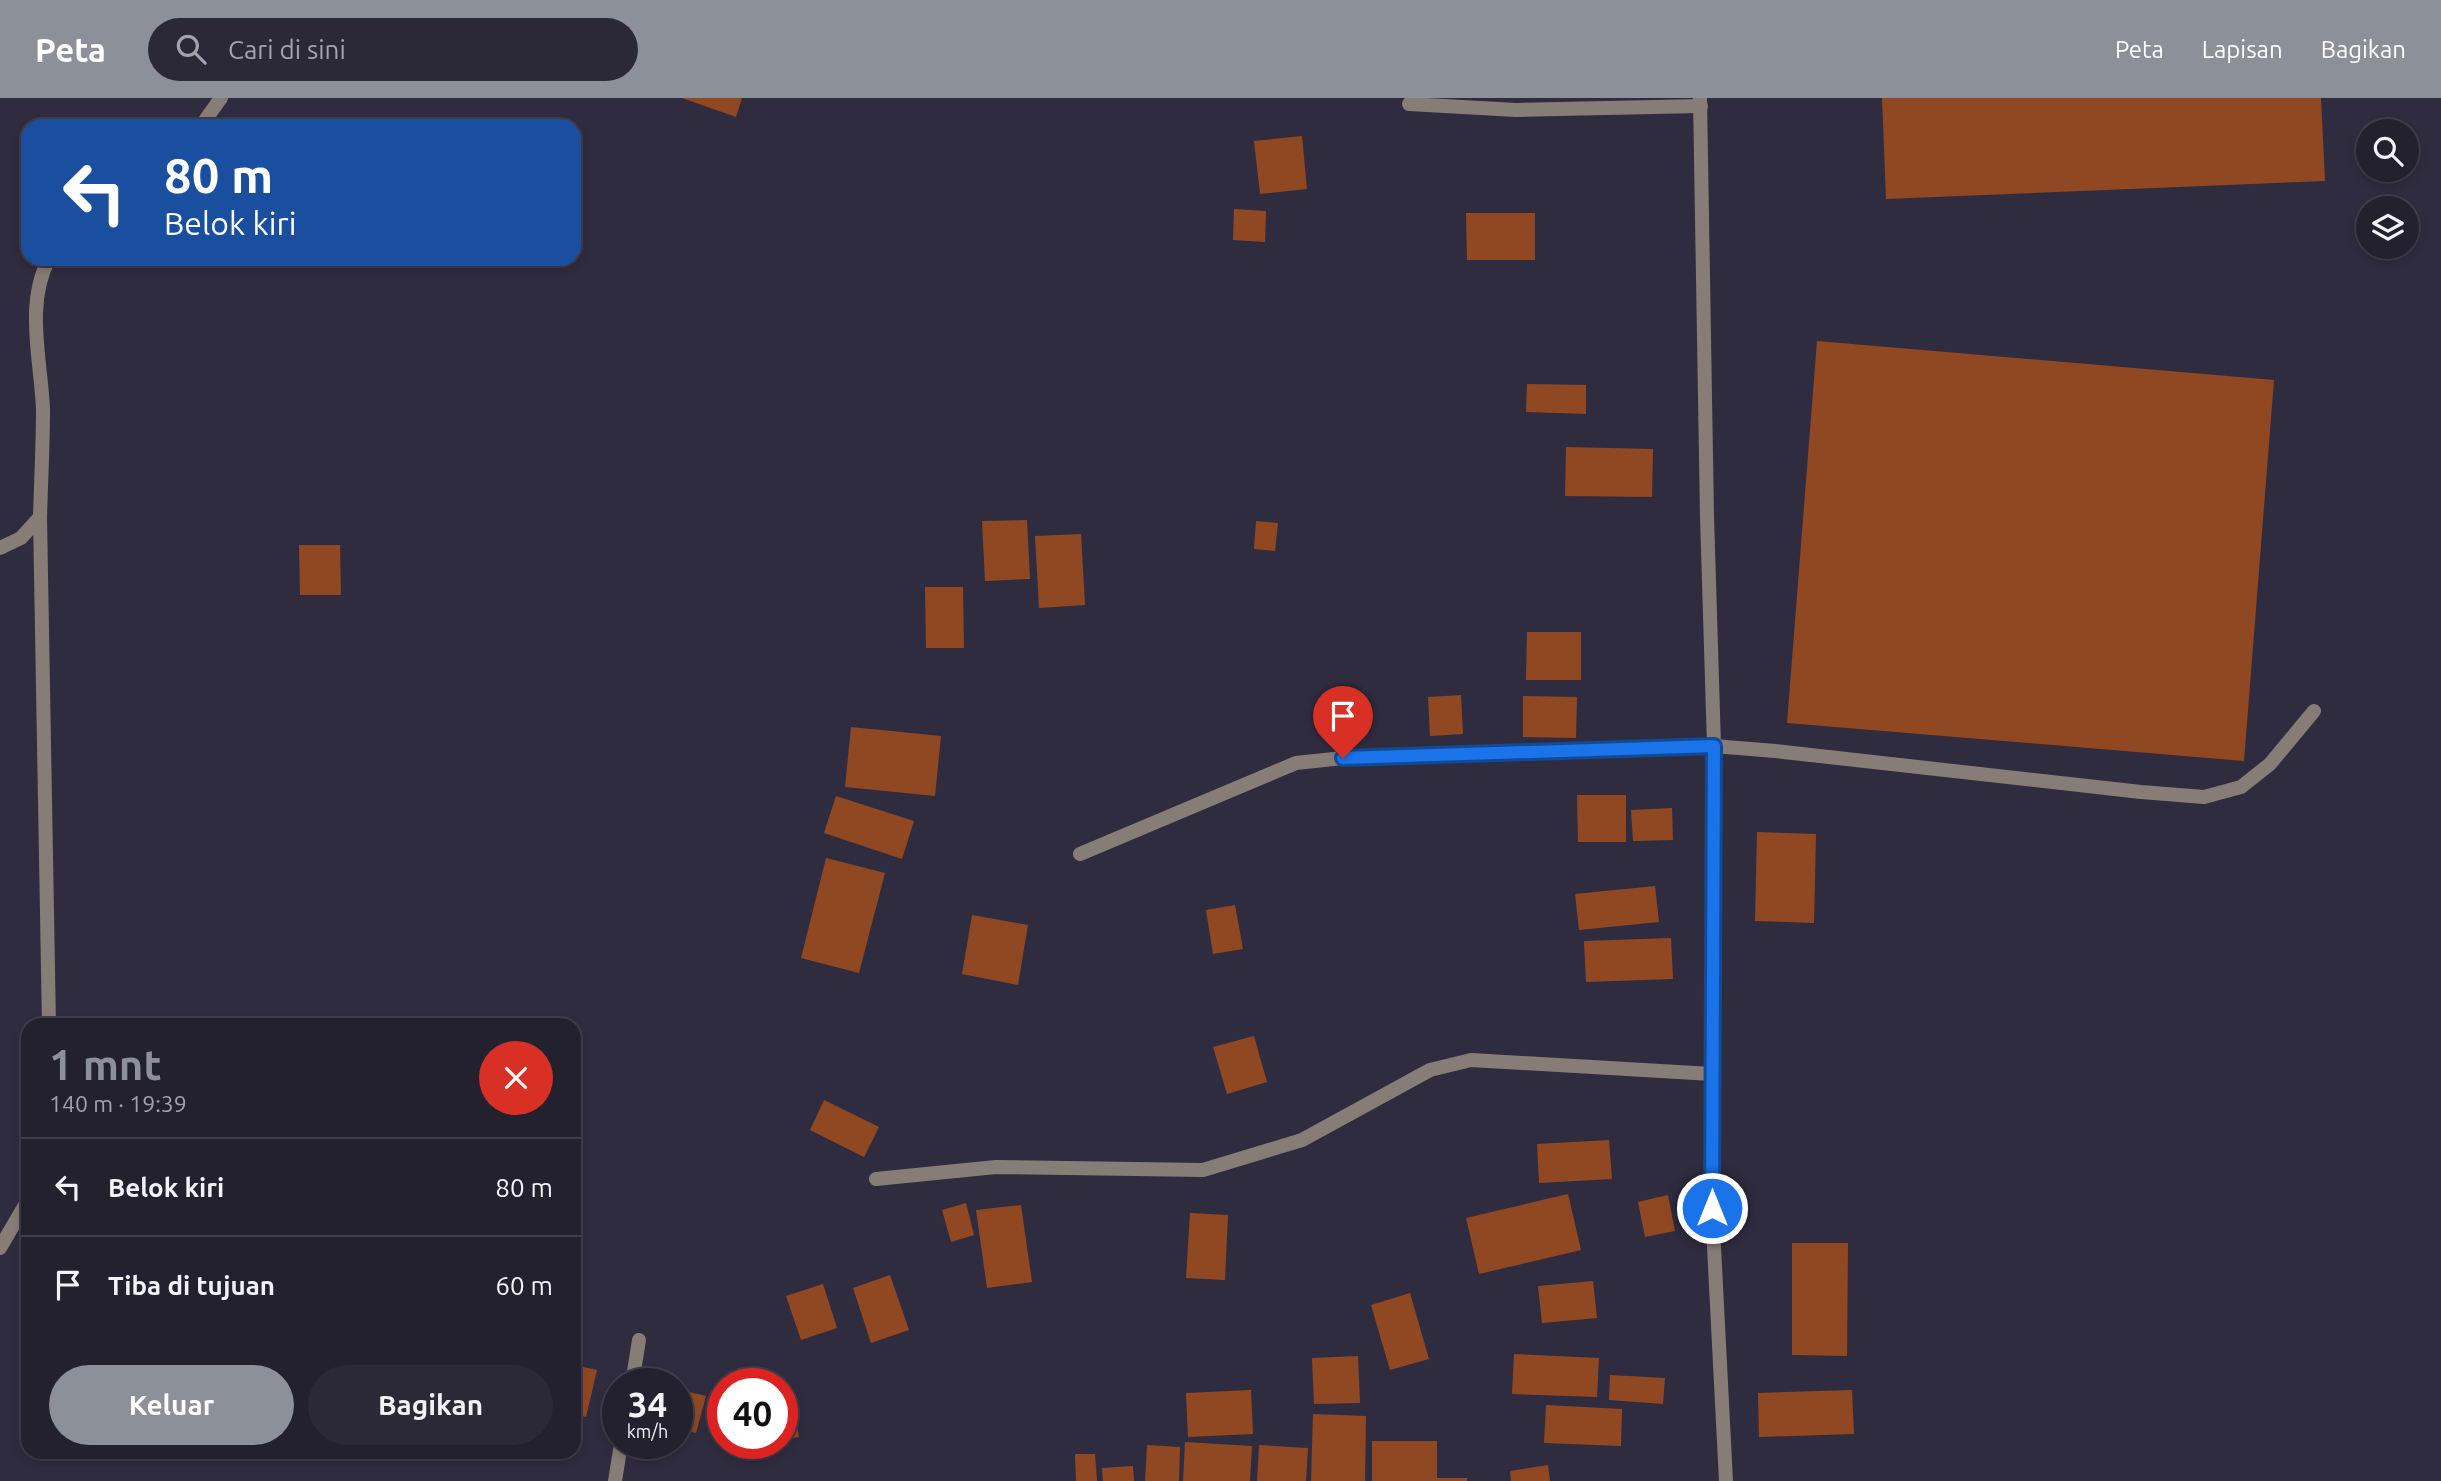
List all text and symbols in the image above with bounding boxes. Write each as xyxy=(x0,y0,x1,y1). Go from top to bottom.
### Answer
search box xyxy=(148,18,638,81)
icon: search xyxy=(172,30,210,68)
text: Peta xyxy=(35,31,106,68)
text: Cari di sini xyxy=(228,35,346,64)
text: Peta xyxy=(2115,36,2164,63)
text: Lapisan xyxy=(2202,36,2283,63)
text: Bagikan xyxy=(2321,36,2406,63)
map controls xyxy=(2356,119,2419,259)
button: search xyxy=(2356,119,2419,182)
icon: left xyxy=(49,147,140,238)
text: 80 m xyxy=(164,147,273,202)
button: layers xyxy=(2356,196,2419,259)
text: Belok kiri xyxy=(164,205,296,241)
pin xyxy=(1313,686,1373,758)
icon: arrive xyxy=(1324,697,1362,735)
text: 1 mnt xyxy=(49,1041,162,1088)
button: close xyxy=(479,1041,553,1115)
text: 140 m · 19:39 xyxy=(49,1091,187,1116)
icon: left xyxy=(49,1168,87,1206)
position arrow xyxy=(1675,1171,1749,1245)
text: Belok kiri xyxy=(108,1173,224,1202)
text: 80 m xyxy=(495,1173,553,1202)
icon: arrive xyxy=(49,1266,87,1304)
text: Tiba di tujuan xyxy=(108,1271,275,1300)
text: 60 m xyxy=(495,1271,553,1300)
button: Keluar xyxy=(49,1365,294,1445)
button: Bagikan xyxy=(308,1365,553,1445)
speed limit sign: 40 xyxy=(707,1368,798,1459)
text: 34 xyxy=(628,1384,667,1424)
text: km/h xyxy=(627,1421,668,1441)

